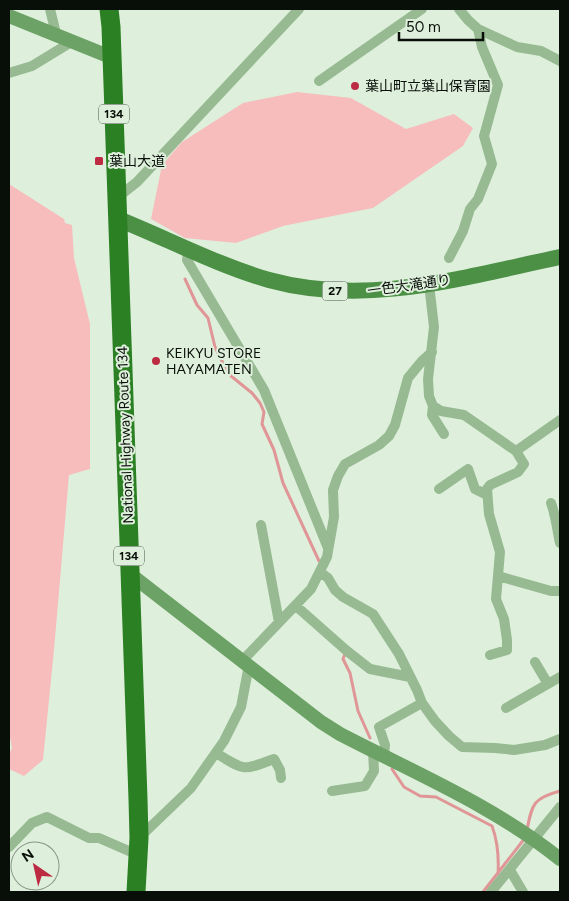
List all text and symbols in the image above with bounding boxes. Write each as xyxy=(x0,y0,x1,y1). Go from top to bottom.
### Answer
scale bar xyxy=(399,10,483,42)
text: 50 m xyxy=(406,18,441,36)
place label: 葉山町立葉山保育園 xyxy=(365,78,491,95)
marker: 葉山町立葉山保育園 xyxy=(349,80,361,92)
road number: 134 xyxy=(99,105,129,124)
place label: 葉山大道 xyxy=(109,153,165,170)
marker: 葉山大道 xyxy=(93,155,105,167)
street label: 一色大滝通り xyxy=(366,271,452,300)
road number: 27 xyxy=(322,282,348,300)
place label: KEIKYU STORE HAYAMATEN xyxy=(166,345,261,378)
street label: National Highway Route 134 xyxy=(114,346,137,524)
marker: KEIKYU STORE HAYAMATEN xyxy=(150,355,162,367)
road number: 134 xyxy=(114,546,144,566)
north arrow xyxy=(10,841,60,891)
text: N xyxy=(19,846,37,866)

